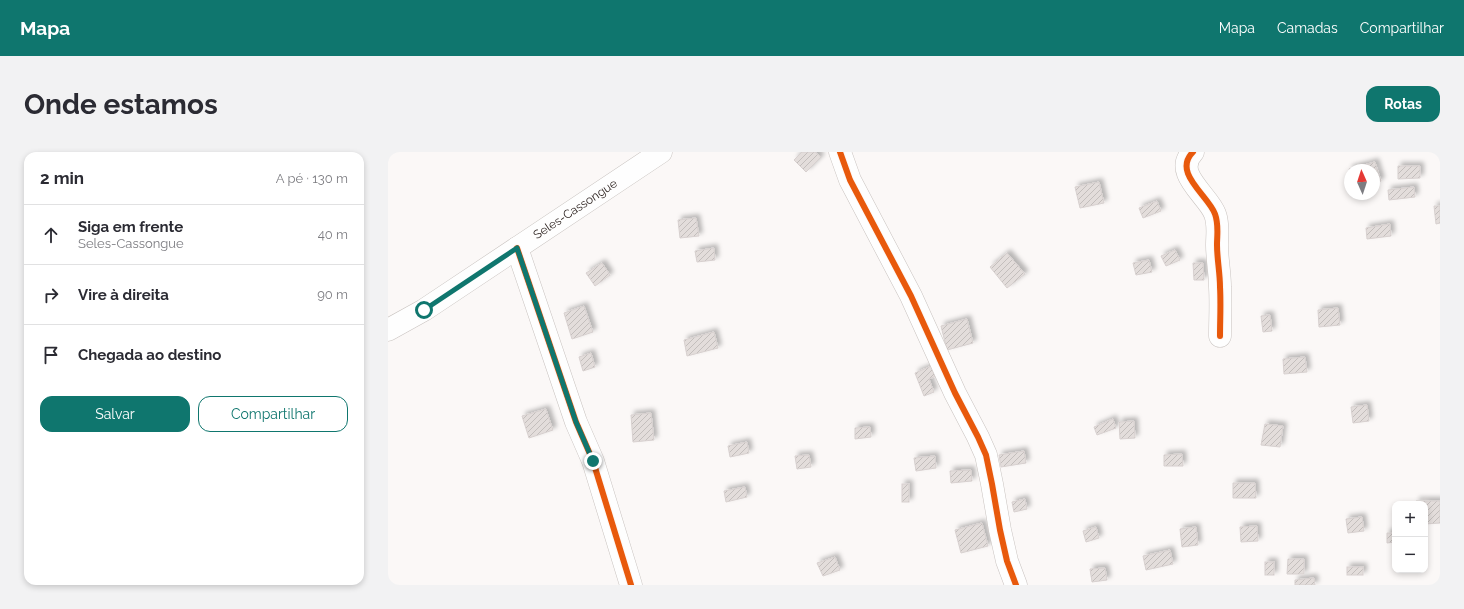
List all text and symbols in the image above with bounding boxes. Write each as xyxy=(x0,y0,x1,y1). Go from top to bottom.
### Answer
text: Mapa xyxy=(20,17,70,39)
text: Mapa xyxy=(1219,20,1255,36)
text: Camadas xyxy=(1277,20,1338,36)
text: Compartilhar xyxy=(1360,20,1444,36)
button: Rotas xyxy=(1366,86,1440,122)
text: Onde estamos xyxy=(24,88,218,121)
north arrow xyxy=(1344,164,1380,200)
text: 2 min xyxy=(40,168,84,188)
text: A pé · 130 m xyxy=(276,171,348,186)
street label: Seles-Cassongue xyxy=(531,176,620,242)
text: Siga em frente xyxy=(78,218,183,236)
icon: ahead xyxy=(40,224,62,246)
text: 40 m xyxy=(318,227,348,242)
text: Seles-Cassongue xyxy=(78,236,184,251)
icon: right xyxy=(40,284,62,306)
text: Vire à direita xyxy=(78,286,169,304)
text: 90 m xyxy=(317,287,348,302)
route start xyxy=(415,301,433,319)
icon: arrive xyxy=(40,344,62,366)
text: Chegada ao destino xyxy=(78,346,221,364)
button: Salvar xyxy=(40,396,190,432)
button: Compartilhar xyxy=(198,396,348,432)
route end xyxy=(584,452,602,470)
map controls xyxy=(1392,501,1428,573)
button: + xyxy=(1392,501,1428,537)
button: − xyxy=(1392,537,1428,573)

